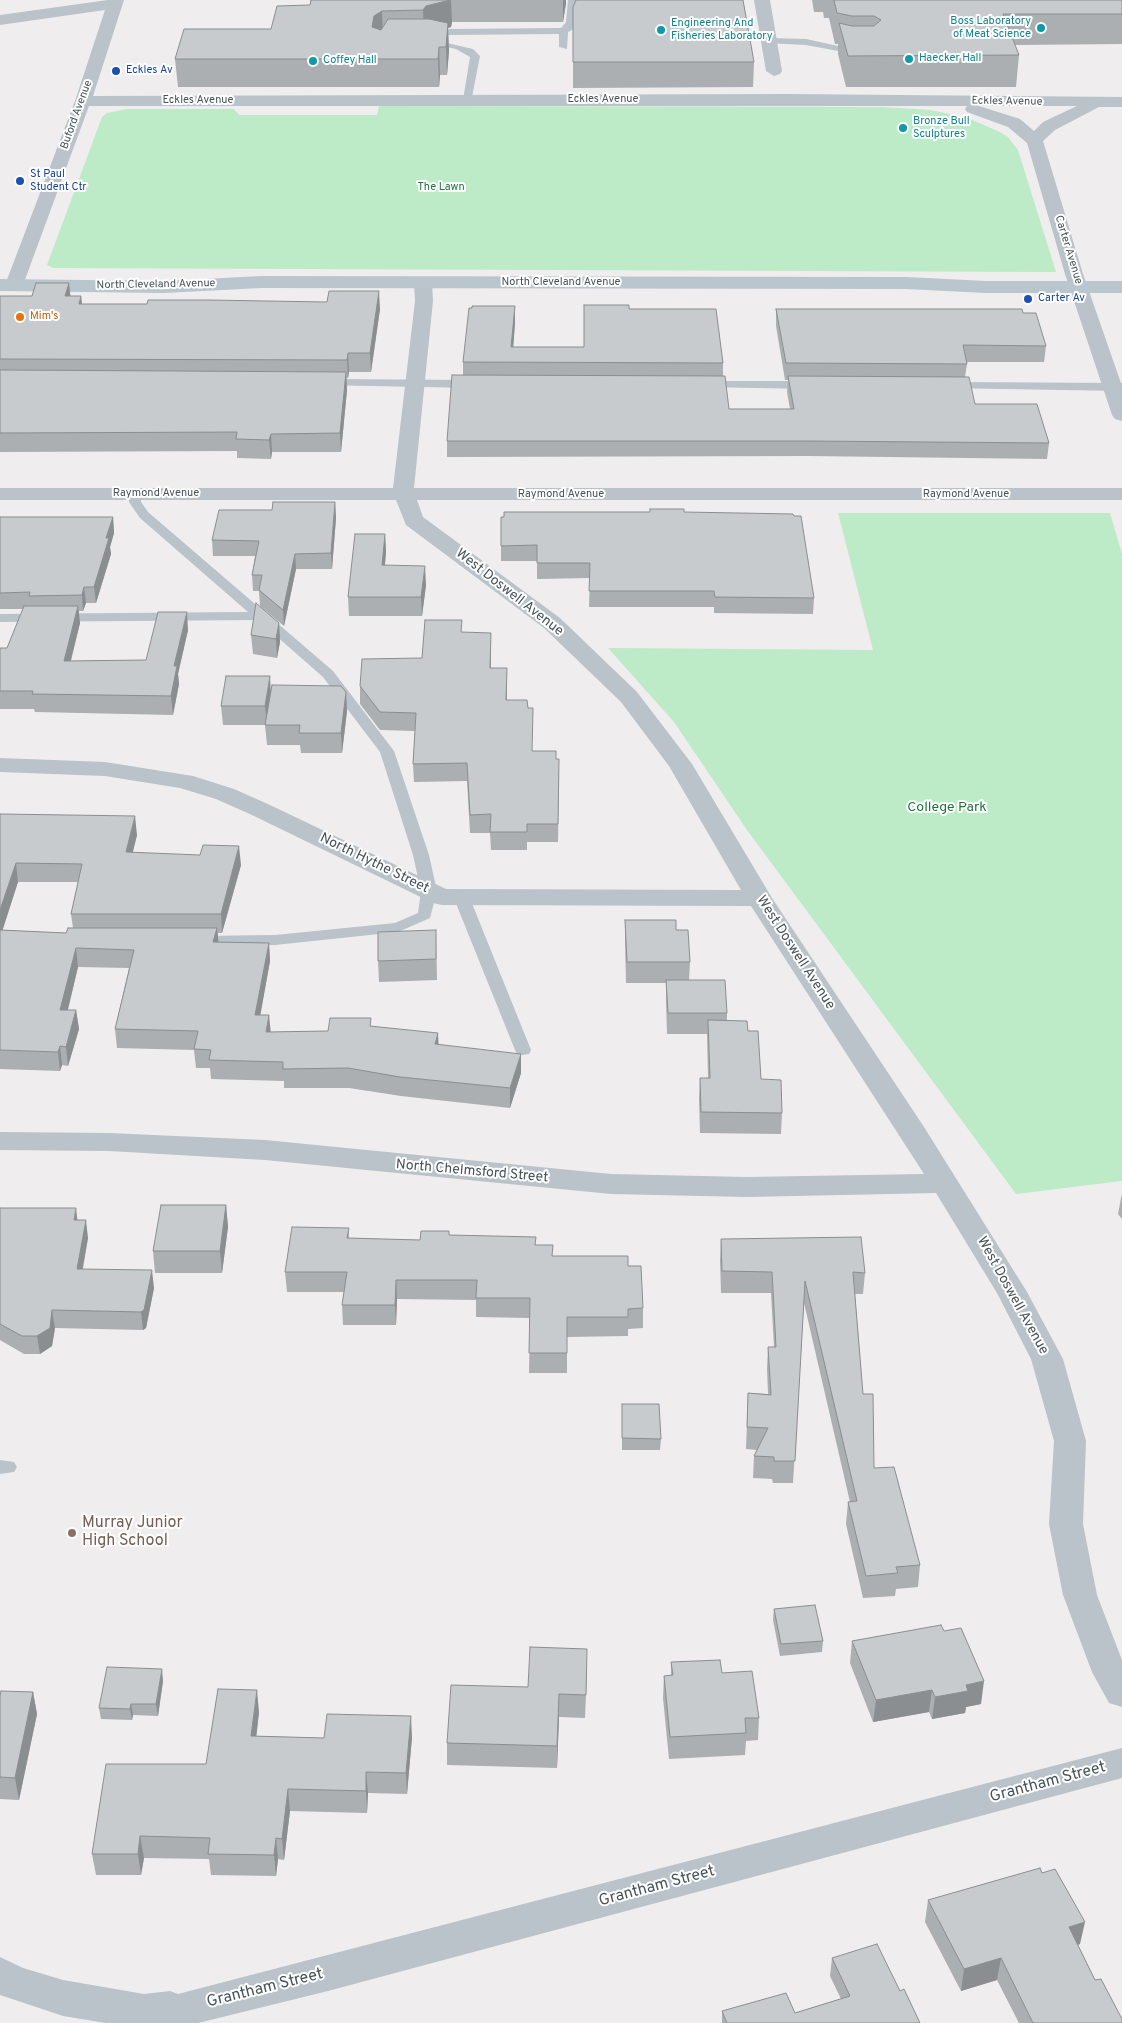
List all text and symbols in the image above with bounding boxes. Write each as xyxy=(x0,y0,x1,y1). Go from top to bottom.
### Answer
place label: Boss Laboratory of Meat Science xyxy=(950,15,1031,41)
place label: Engineering And Fisheries Laboratory xyxy=(671,17,772,43)
marker: Boss Laboratory of Meat Science xyxy=(1035,22,1047,34)
marker: Engineering And Fisheries Laboratory xyxy=(655,24,667,36)
place label: Haecker Hall xyxy=(919,52,981,66)
marker: Haecker Hall xyxy=(903,53,915,65)
place label: Coffey Hall xyxy=(323,54,377,68)
marker: Coffey Hall xyxy=(307,55,319,67)
place label: Eckles Av xyxy=(126,64,173,78)
marker: Eckles Av xyxy=(110,65,122,77)
street label: Buford Avenue xyxy=(58,79,96,151)
street label: Eckles Avenue xyxy=(568,93,638,107)
street label: Eckles Avenue xyxy=(163,94,233,108)
street label: Eckles Avenue xyxy=(972,95,1042,109)
place label: Bronze Bull Sculptures xyxy=(913,115,970,141)
marker: Bronze Bull Sculptures xyxy=(897,122,909,134)
place label: St Paul Student Ctr xyxy=(30,168,87,194)
marker: St Paul Student Ctr xyxy=(14,175,26,187)
park label: The Lawn xyxy=(417,181,465,195)
street label: Carter Avenue xyxy=(1051,214,1085,286)
street label: North Cleveland Avenue xyxy=(502,276,620,290)
street label: North Cleveland Avenue xyxy=(96,277,216,293)
place label: Carter Av xyxy=(1038,292,1085,306)
marker: Carter Av xyxy=(1022,293,1034,305)
place label: Mim's xyxy=(30,310,58,324)
marker: Mim's xyxy=(14,311,26,323)
street label: Raymond Avenue xyxy=(113,487,199,501)
street label: Raymond Avenue xyxy=(518,488,604,502)
street label: Raymond Avenue xyxy=(923,488,1009,502)
street label: West Doswell Avenue xyxy=(452,546,566,640)
park label: College Park xyxy=(907,800,987,816)
street label: North Hythe Street xyxy=(317,830,431,898)
street label: West Doswell Avenue xyxy=(752,893,838,1013)
street label: North Chelmsford Street xyxy=(395,1157,549,1187)
street label: West Doswell Avenue xyxy=(973,1234,1051,1358)
place label: Murray Junior High School xyxy=(82,1514,183,1552)
marker: Murray Junior High School xyxy=(66,1527,78,1539)
street label: Grantham Street xyxy=(988,1758,1108,1808)
street label: Grantham Street xyxy=(597,1862,717,1912)
street label: Grantham Street xyxy=(205,1965,325,2013)

